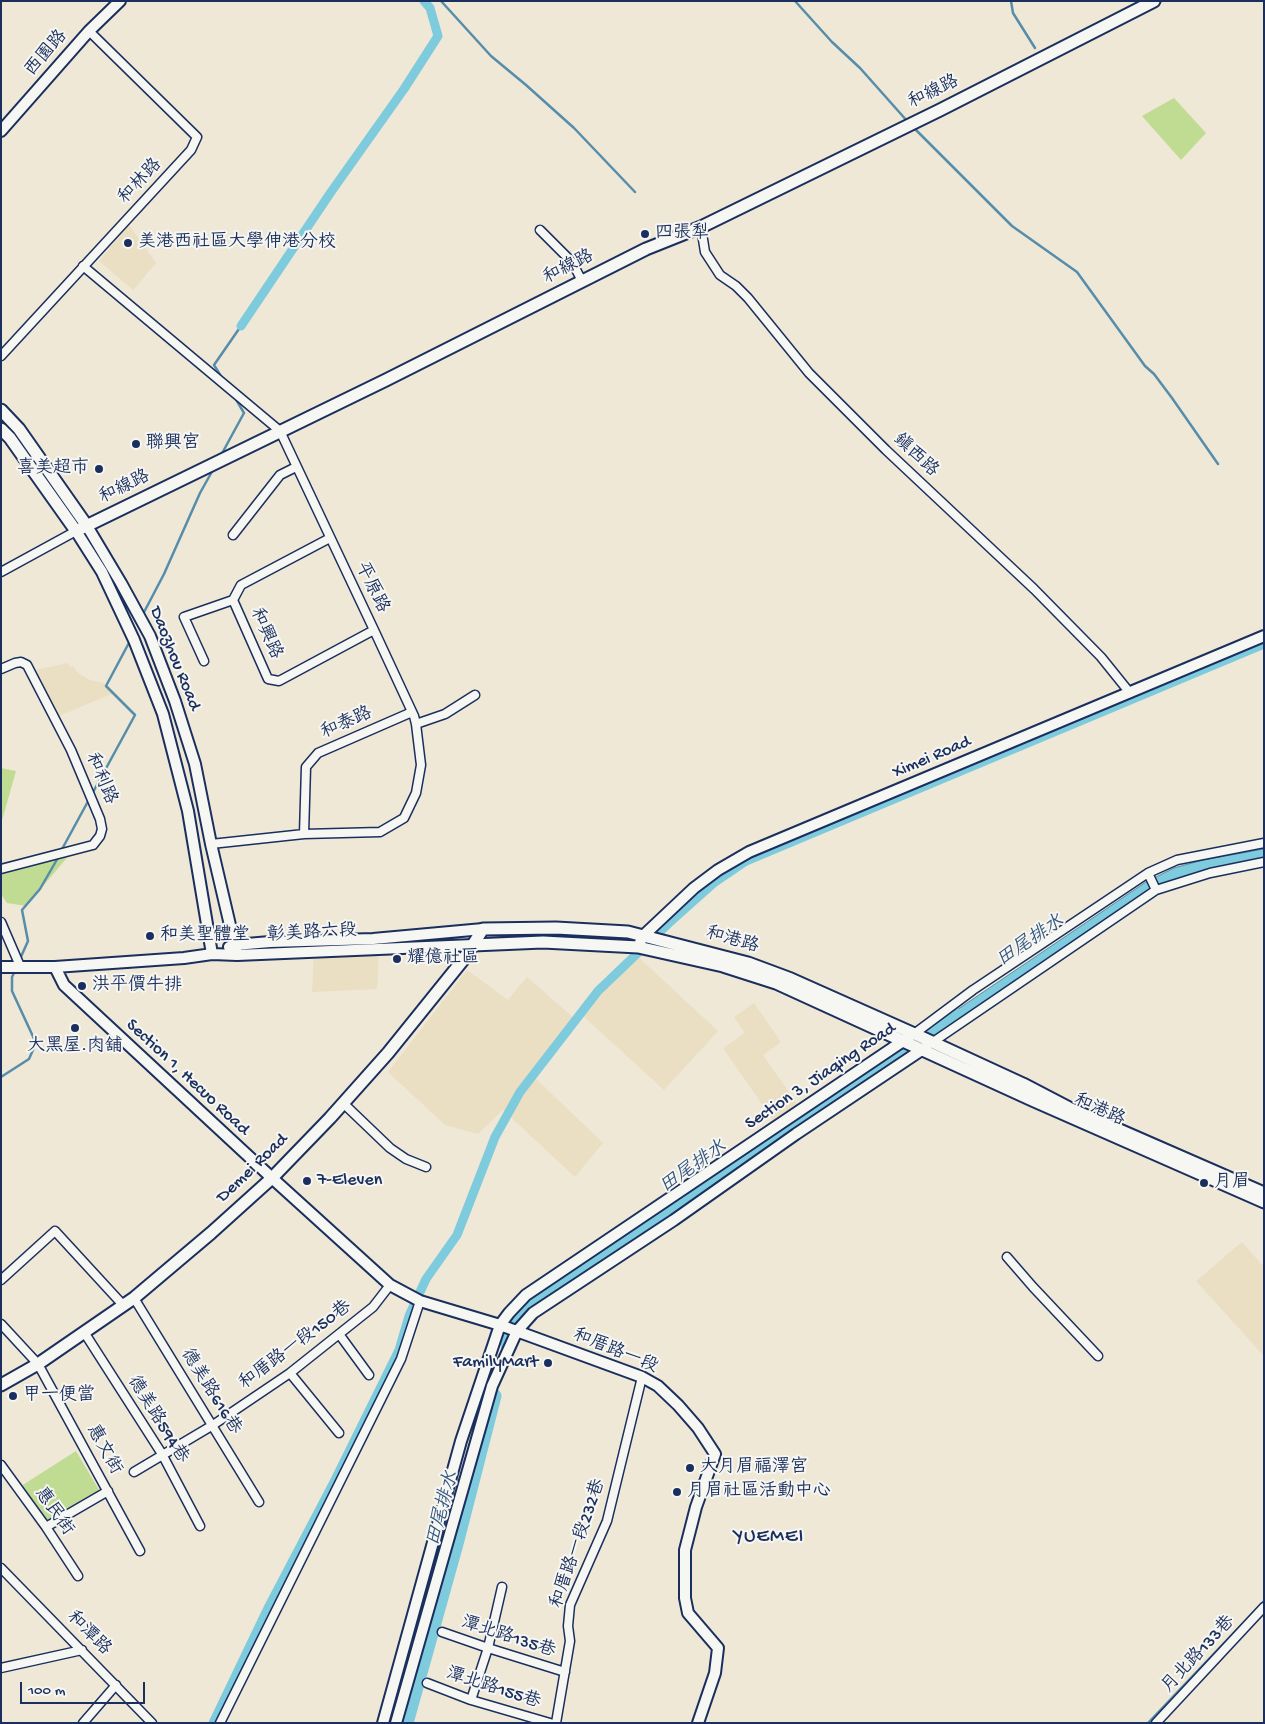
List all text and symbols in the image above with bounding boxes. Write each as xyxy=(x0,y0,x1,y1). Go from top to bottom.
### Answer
street label: 西園路 xyxy=(21,27,73,81)
street label: 和線路 xyxy=(905,71,963,115)
street label: 和林路 xyxy=(115,155,167,209)
place label: 四張犁 xyxy=(655,223,709,245)
marker: 四張犁 xyxy=(639,228,651,240)
place label: 美港西社區大學伸港分校 xyxy=(138,232,336,254)
marker: 美港西社區大學伸港分校 xyxy=(122,237,134,249)
street label: 和線路 xyxy=(540,246,598,290)
street label: 鎮西路 xyxy=(888,430,942,482)
place label: 聯興宮 xyxy=(146,433,200,455)
marker: 聯興宮 xyxy=(130,438,142,450)
place label: 喜美超市 xyxy=(17,458,89,480)
marker: 喜美超市 xyxy=(93,463,105,475)
street label: 和線路 xyxy=(96,466,154,510)
street label: 平原路 xyxy=(349,559,393,617)
street label: Daozhou Road xyxy=(143,604,205,714)
street label: 和興路 xyxy=(244,605,286,663)
street label: 和泰路 xyxy=(318,703,376,745)
street label: Ximei Road xyxy=(890,732,974,784)
street label: 和利路 xyxy=(80,750,120,808)
water label: 田尾排水 xyxy=(993,911,1069,973)
street label: 彰美路六段 xyxy=(266,921,358,947)
street label: 和港路 xyxy=(703,923,761,959)
place label: 和美聖體堂 xyxy=(160,925,250,947)
marker: 和美聖體堂 xyxy=(144,930,156,942)
place label: 耀億社區 xyxy=(407,948,479,970)
marker: 耀億社區 xyxy=(391,953,403,965)
place label: 洪平價牛排 xyxy=(92,975,182,997)
marker: 洪平價牛排 xyxy=(76,980,88,992)
street label: Section 1, Hecuo Road xyxy=(121,1015,253,1141)
street label: Section 3, Jiaqing Road xyxy=(742,1019,900,1135)
marker: 大黑屋.肉舖 xyxy=(69,1022,81,1034)
place label: 大黑屋.肉舖 xyxy=(27,1036,123,1058)
street label: 和港路 xyxy=(1070,1090,1128,1132)
street label: Demei Road xyxy=(213,1130,293,1208)
water label: 田尾排水 xyxy=(656,1137,732,1199)
place label: 7-Eleven xyxy=(317,1170,382,1192)
place label: 月眉 xyxy=(1214,1172,1250,1194)
marker: 7-Eleven xyxy=(301,1175,313,1187)
marker: 月眉 xyxy=(1198,1177,1210,1189)
street label: 和厝路一段150巷 xyxy=(236,1297,356,1395)
street label: 和厝路一段 xyxy=(569,1325,661,1379)
street label: 德美路616巷 xyxy=(175,1345,245,1439)
place label: FamilyMart xyxy=(453,1352,538,1374)
marker: FamilyMart xyxy=(542,1357,554,1369)
street label: 德美路594巷 xyxy=(122,1372,192,1468)
place label: 甲一便當 xyxy=(23,1385,95,1407)
marker: 甲一便當 xyxy=(7,1390,19,1402)
street label: 惠文街 xyxy=(80,1421,126,1479)
place label: 大月眉福澤宮 xyxy=(700,1457,808,1479)
marker: 大月眉福澤宮 xyxy=(684,1462,696,1474)
water label: 田尾排水 xyxy=(423,1469,465,1549)
street label: 和厝路一段232巷 xyxy=(547,1477,611,1611)
place label: 月眉社區活動中心 xyxy=(687,1481,831,1503)
street label: 惠民街 xyxy=(29,1484,77,1540)
marker: 月眉社區活動中心 xyxy=(671,1486,683,1498)
district label: YUEMEI xyxy=(733,1526,805,1550)
street label: 和潭路 xyxy=(61,1607,115,1661)
street label: 月北路133巷 xyxy=(1158,1612,1240,1698)
street label: 潭北路135巷 xyxy=(458,1613,558,1663)
street label: 潭北路155巷 xyxy=(443,1664,543,1714)
scale bar xyxy=(22,1672,148,1704)
text: 100 m xyxy=(28,1682,65,1700)

